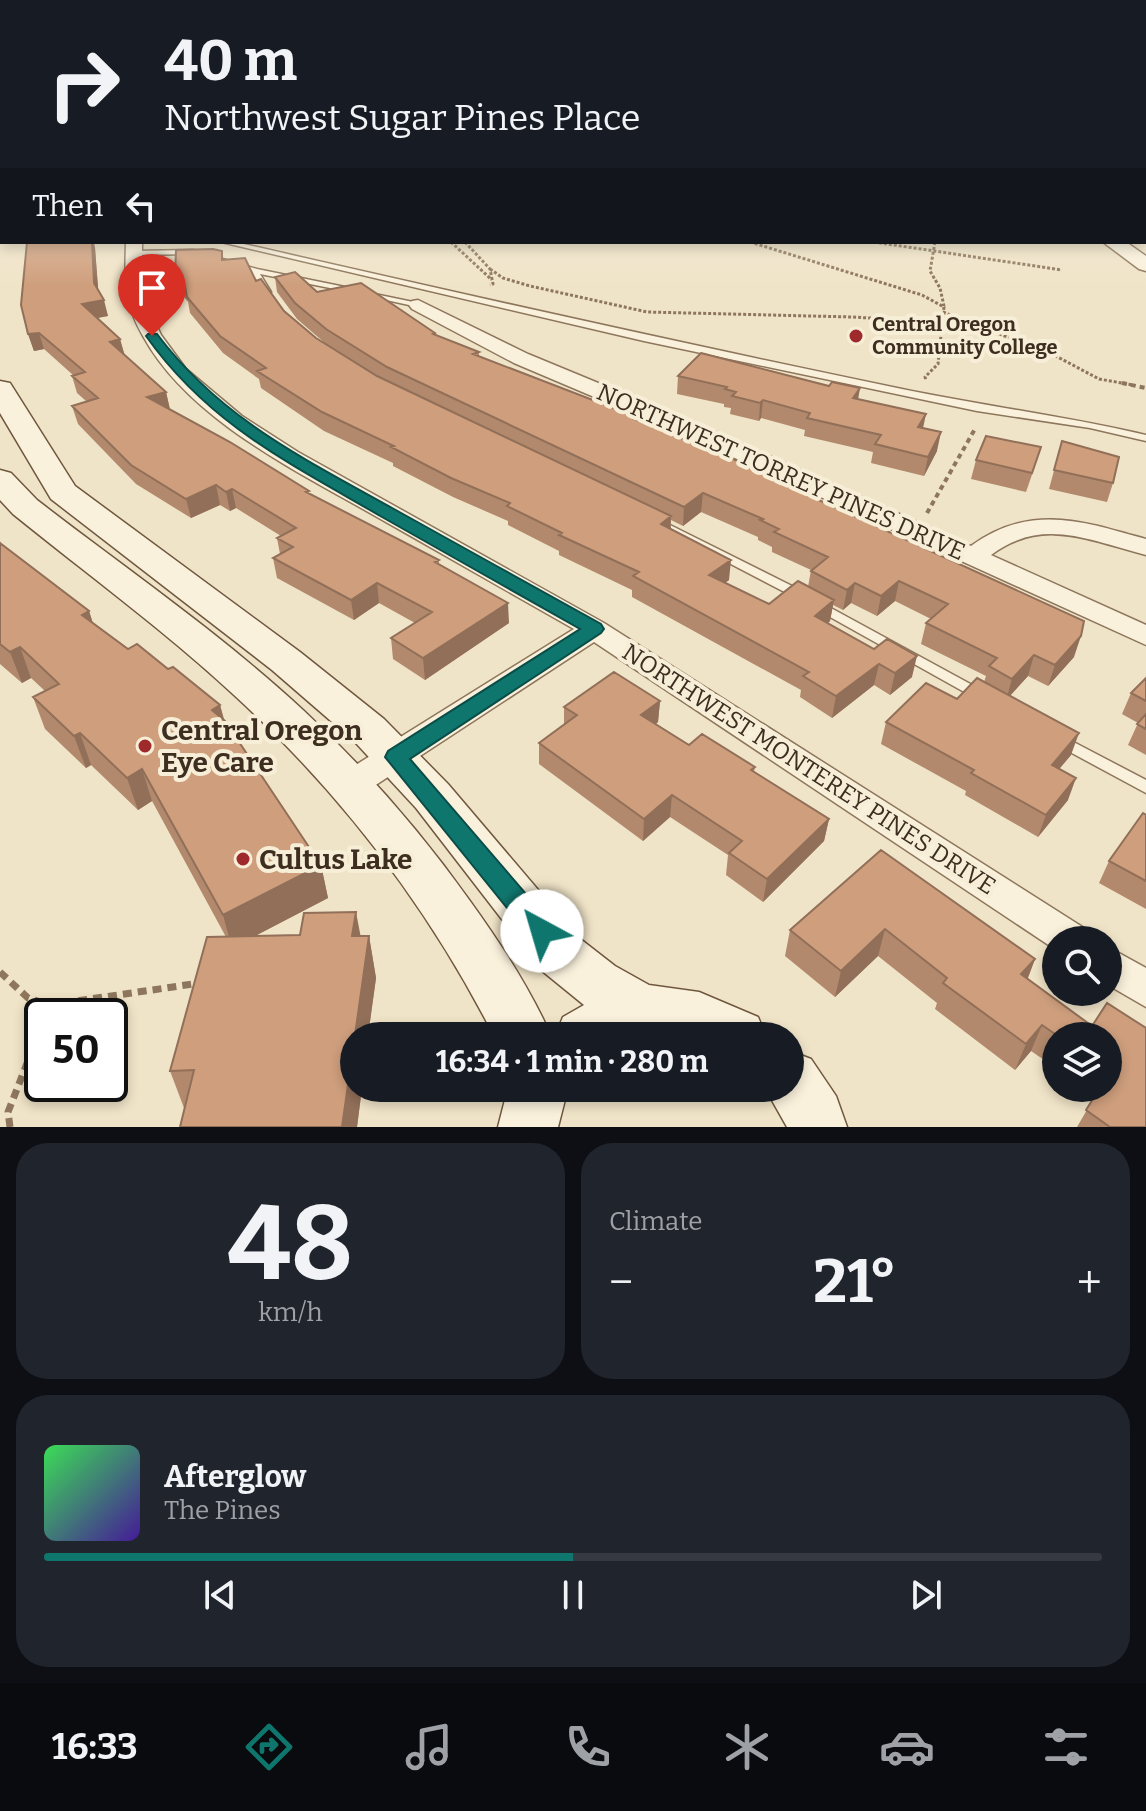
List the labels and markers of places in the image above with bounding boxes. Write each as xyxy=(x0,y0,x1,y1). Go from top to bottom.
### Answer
pin xyxy=(118,254,186,336)
place label: Central Oregon Community College xyxy=(872,312,1058,359)
marker: Central Oregon Community College xyxy=(847,327,865,345)
place label: Central Oregon Eye Care xyxy=(161,714,362,779)
marker: Central Oregon Eye Care xyxy=(136,737,154,755)
place label: Cultus Lake xyxy=(259,843,412,876)
marker: Cultus Lake xyxy=(234,850,252,868)

